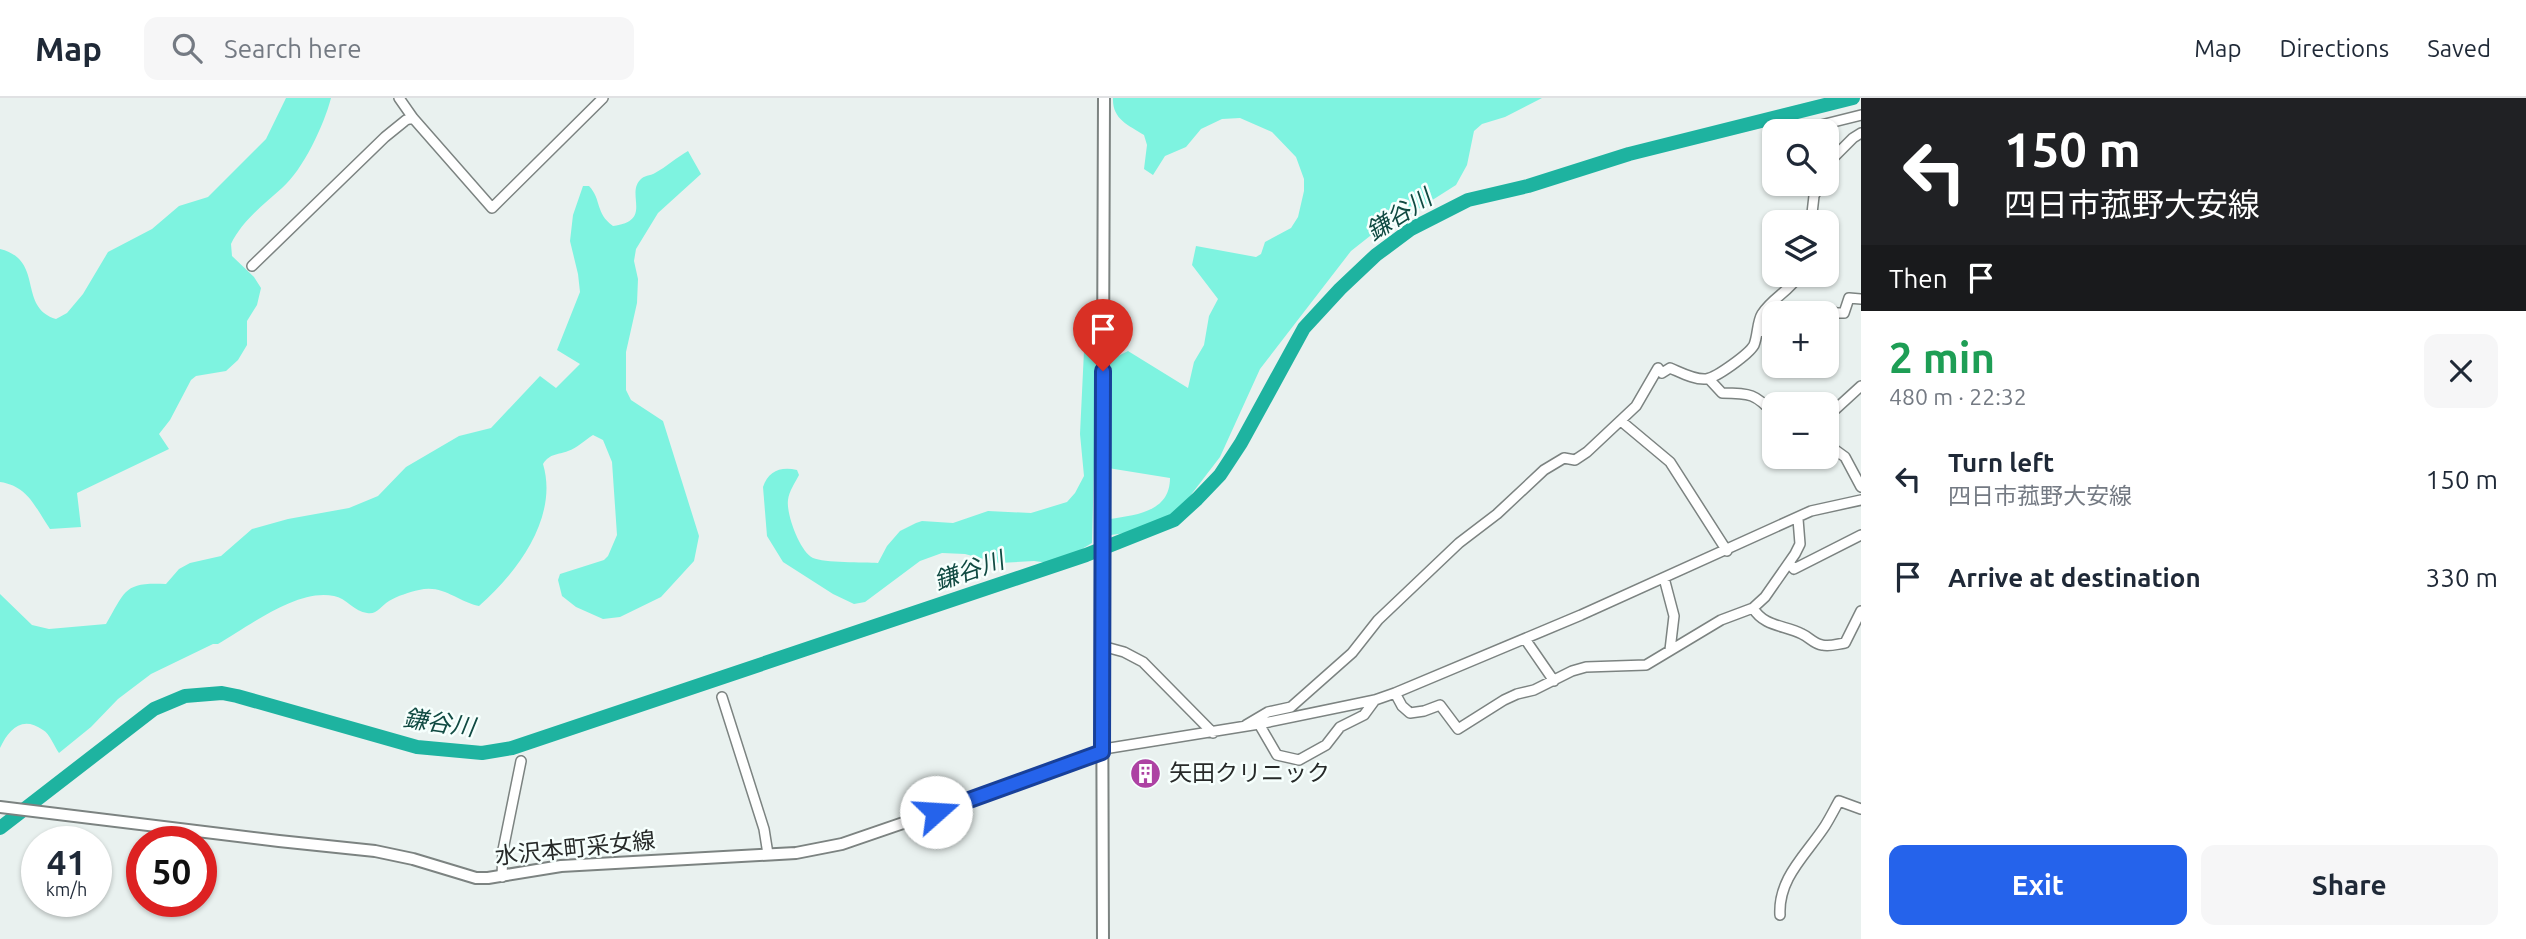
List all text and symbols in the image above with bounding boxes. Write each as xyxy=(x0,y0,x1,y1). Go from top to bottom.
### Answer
search box xyxy=(144,17,634,80)
icon: search xyxy=(168,29,206,67)
text: Map xyxy=(35,30,102,67)
text: Search here xyxy=(224,34,362,63)
text: Map xyxy=(2194,35,2241,62)
text: Directions xyxy=(2279,35,2389,62)
text: Saved xyxy=(2427,35,2491,62)
map controls xyxy=(1762,119,1839,469)
button: search xyxy=(1762,119,1839,196)
text: 150 m xyxy=(2004,121,2141,176)
icon: left xyxy=(1889,126,1980,217)
water label: 鎌谷川 xyxy=(1361,182,1439,246)
text: 四日市菰野大安線 xyxy=(2004,186,2260,222)
button: layers xyxy=(1762,210,1839,287)
icon: arrive xyxy=(1962,259,2000,297)
text: Then xyxy=(1889,264,1948,293)
pin xyxy=(1073,299,1133,371)
button: + xyxy=(1762,301,1839,378)
icon: arrive xyxy=(1084,310,1122,348)
text: 2 min xyxy=(1889,334,1995,381)
button: close xyxy=(2424,334,2498,408)
text: 480 m · 22:32 xyxy=(1889,384,2027,409)
button: − xyxy=(1762,392,1839,469)
text: Turn left xyxy=(1948,448,2054,477)
icon: left xyxy=(1889,460,1927,498)
text: 150 m xyxy=(2426,465,2498,494)
text: 四日市菰野大安線 xyxy=(1948,483,2132,508)
water label: 鎌谷川 xyxy=(930,545,1010,595)
icon: arrive xyxy=(1889,558,1927,596)
text: Arrive at destination xyxy=(1948,563,2201,592)
text: 330 m xyxy=(2426,563,2498,592)
water label: 鎌谷川 xyxy=(402,704,480,741)
building icon: 矢田クリニック xyxy=(1129,756,1163,790)
place label: 矢田クリニック xyxy=(1169,760,1330,785)
position arrow xyxy=(899,775,973,849)
speed limit sign: 50 xyxy=(126,826,217,917)
street label: 水沢本町采女線 xyxy=(494,827,656,868)
text: 41 xyxy=(47,842,86,882)
button: Exit xyxy=(1889,845,2187,925)
button: Share xyxy=(2201,845,2498,925)
text: km/h xyxy=(46,879,87,899)

